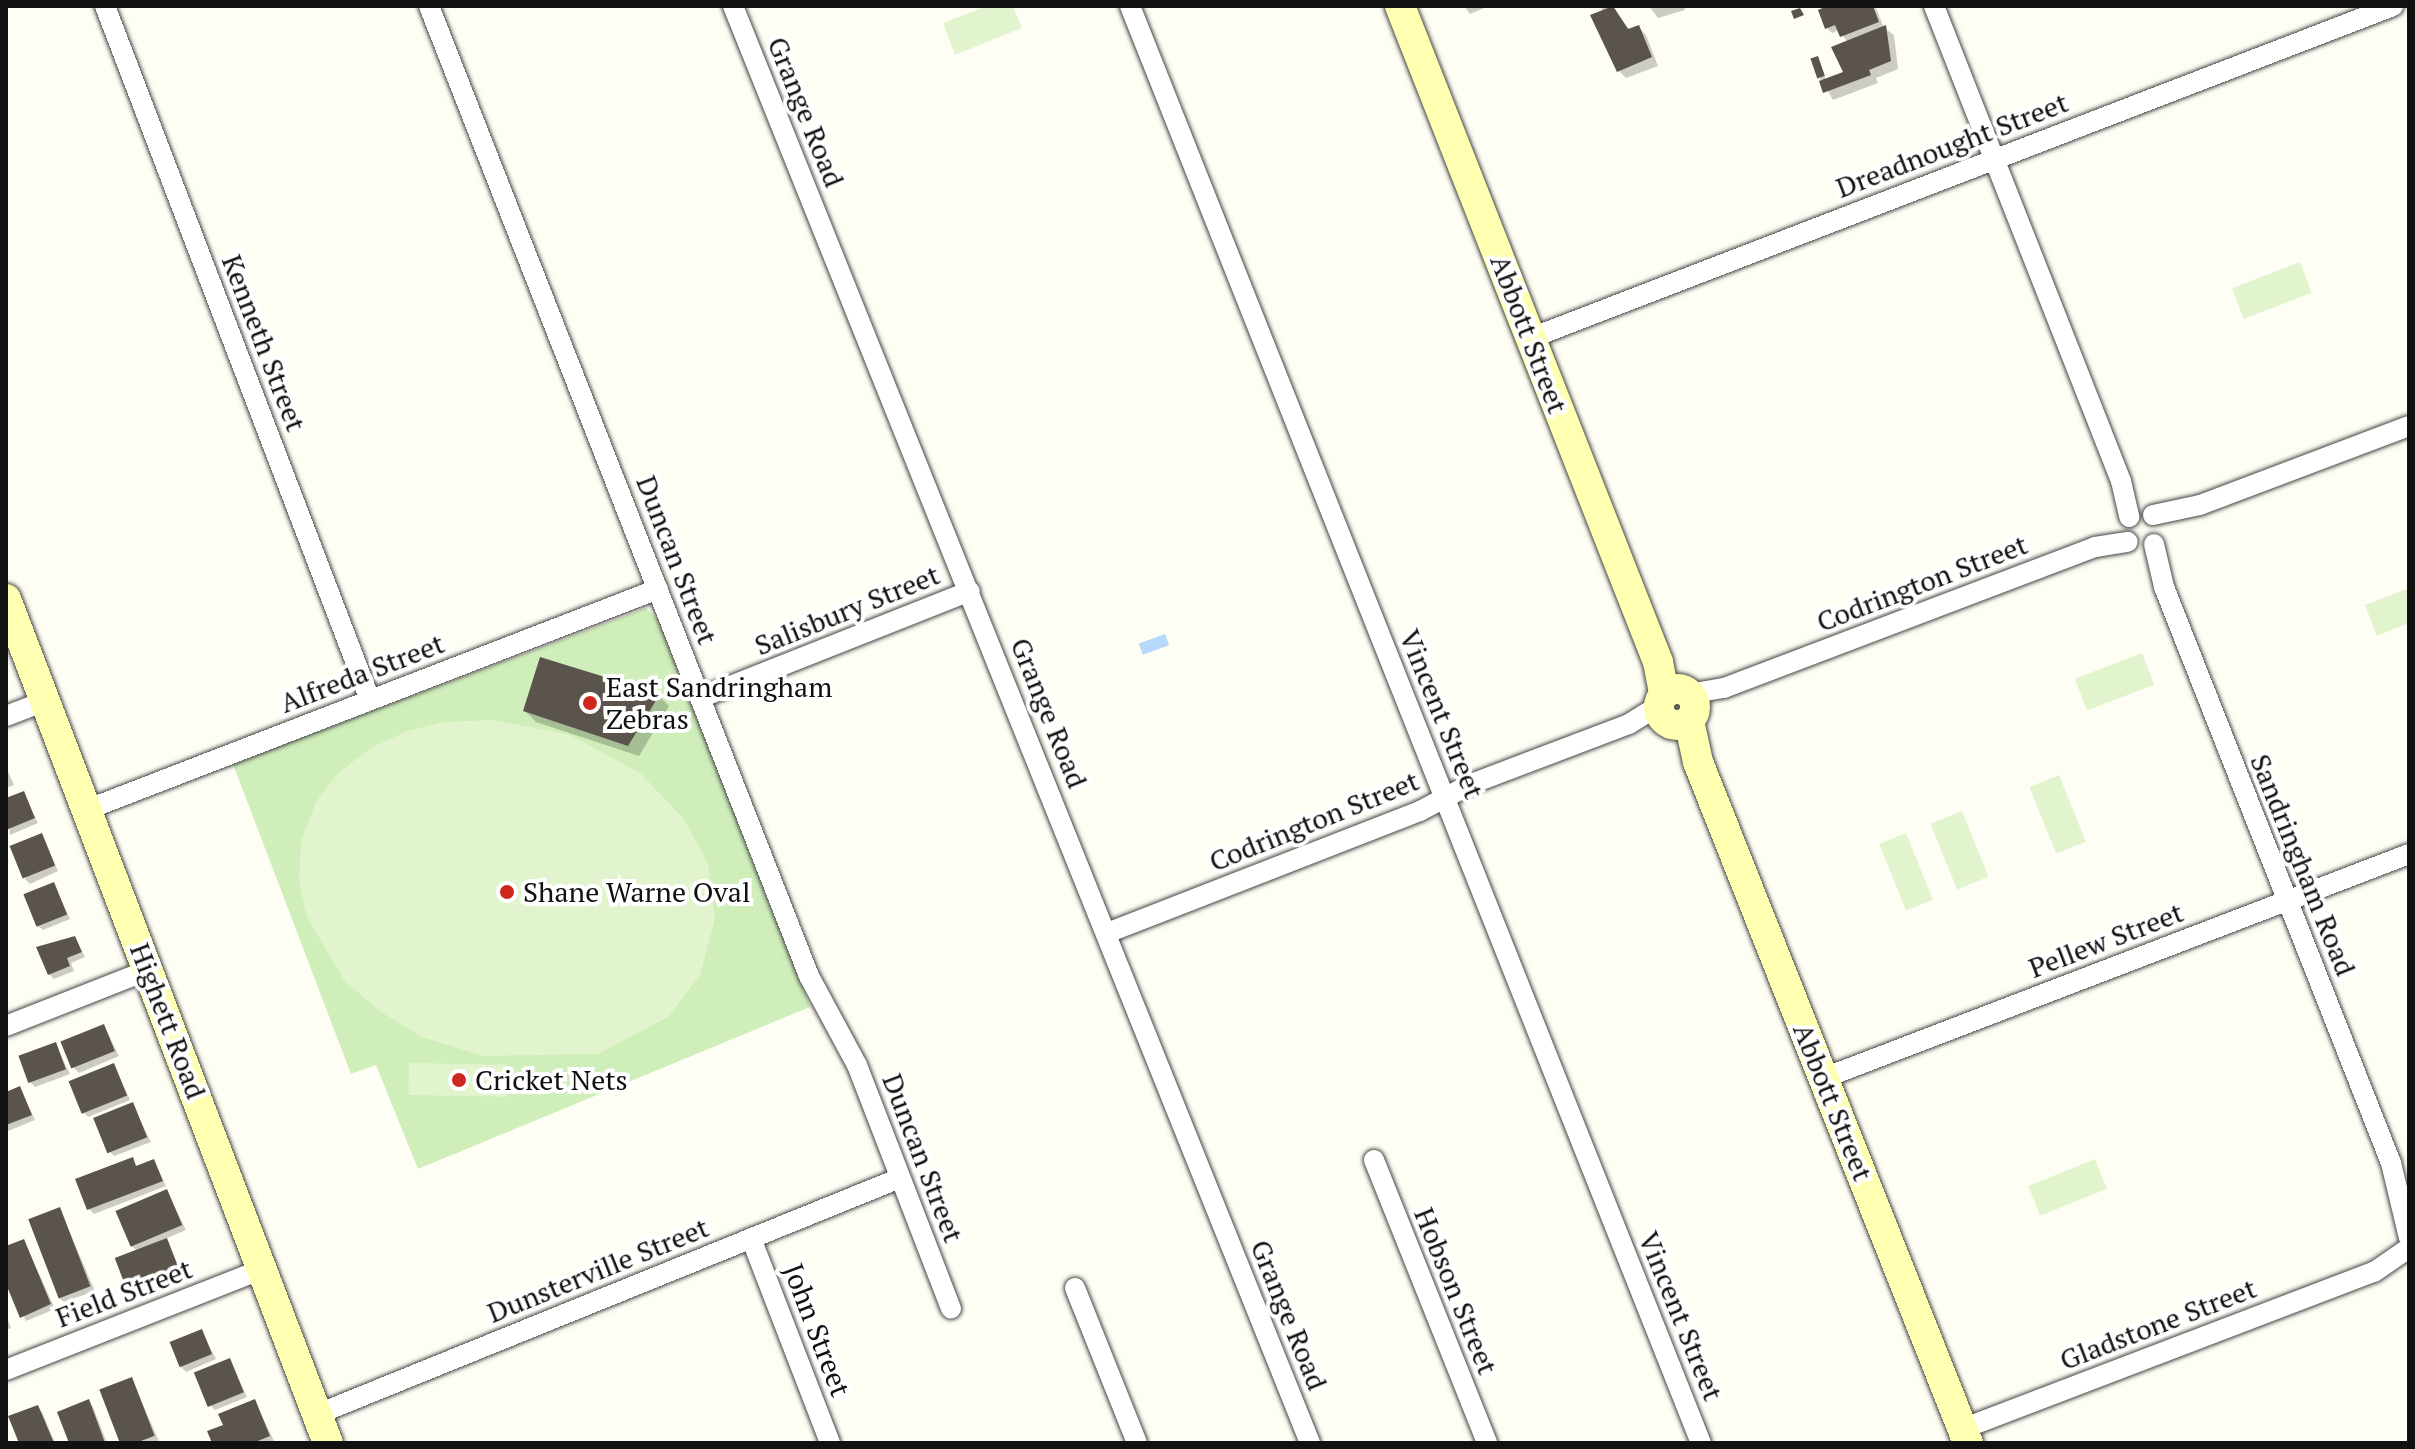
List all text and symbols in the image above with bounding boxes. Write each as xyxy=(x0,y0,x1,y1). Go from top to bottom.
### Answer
street label: Grange Road xyxy=(761,32,851,192)
street label: Dreadnought Street xyxy=(1831,85,2073,205)
street label: Kenneth Street xyxy=(215,250,313,436)
street label: Abbott Street xyxy=(1483,250,1575,418)
street label: Duncan Street xyxy=(629,471,725,649)
street label: Codrington Street xyxy=(1812,527,2032,639)
street label: Salisbury Street xyxy=(750,558,944,662)
street label: Vincent Street xyxy=(1393,625,1491,803)
street label: Alfreda Street xyxy=(275,626,449,720)
street label: Grange Road xyxy=(1004,633,1094,793)
place label: East Sandringham Zebras xyxy=(606,670,832,736)
marker: East Sandringham Zebras xyxy=(581,694,599,712)
street label: Sandringham Road xyxy=(2243,749,2363,981)
street label: Codrington Street xyxy=(1204,764,1424,878)
place label: Shane Warne Oval xyxy=(523,875,750,909)
marker: Shane Warne Oval xyxy=(498,883,516,901)
street label: Pellew Street xyxy=(2024,895,2188,985)
street label: Highett Road xyxy=(123,938,213,1104)
street label: Abbott Street xyxy=(1786,1018,1880,1186)
place label: Cricket Nets xyxy=(475,1063,628,1097)
street label: Duncan Street xyxy=(875,1069,971,1247)
marker: Cricket Nets xyxy=(450,1071,468,1089)
street label: Hobson Street xyxy=(1407,1203,1505,1379)
street label: Dunsterville Street xyxy=(483,1210,713,1330)
street label: Vincent Street xyxy=(1632,1227,1730,1405)
street label: Grange Road xyxy=(1244,1235,1334,1395)
street label: Field Street xyxy=(51,1252,197,1334)
street label: John Street xyxy=(776,1259,858,1401)
street label: Gladstone Street xyxy=(2055,1271,2261,1377)

